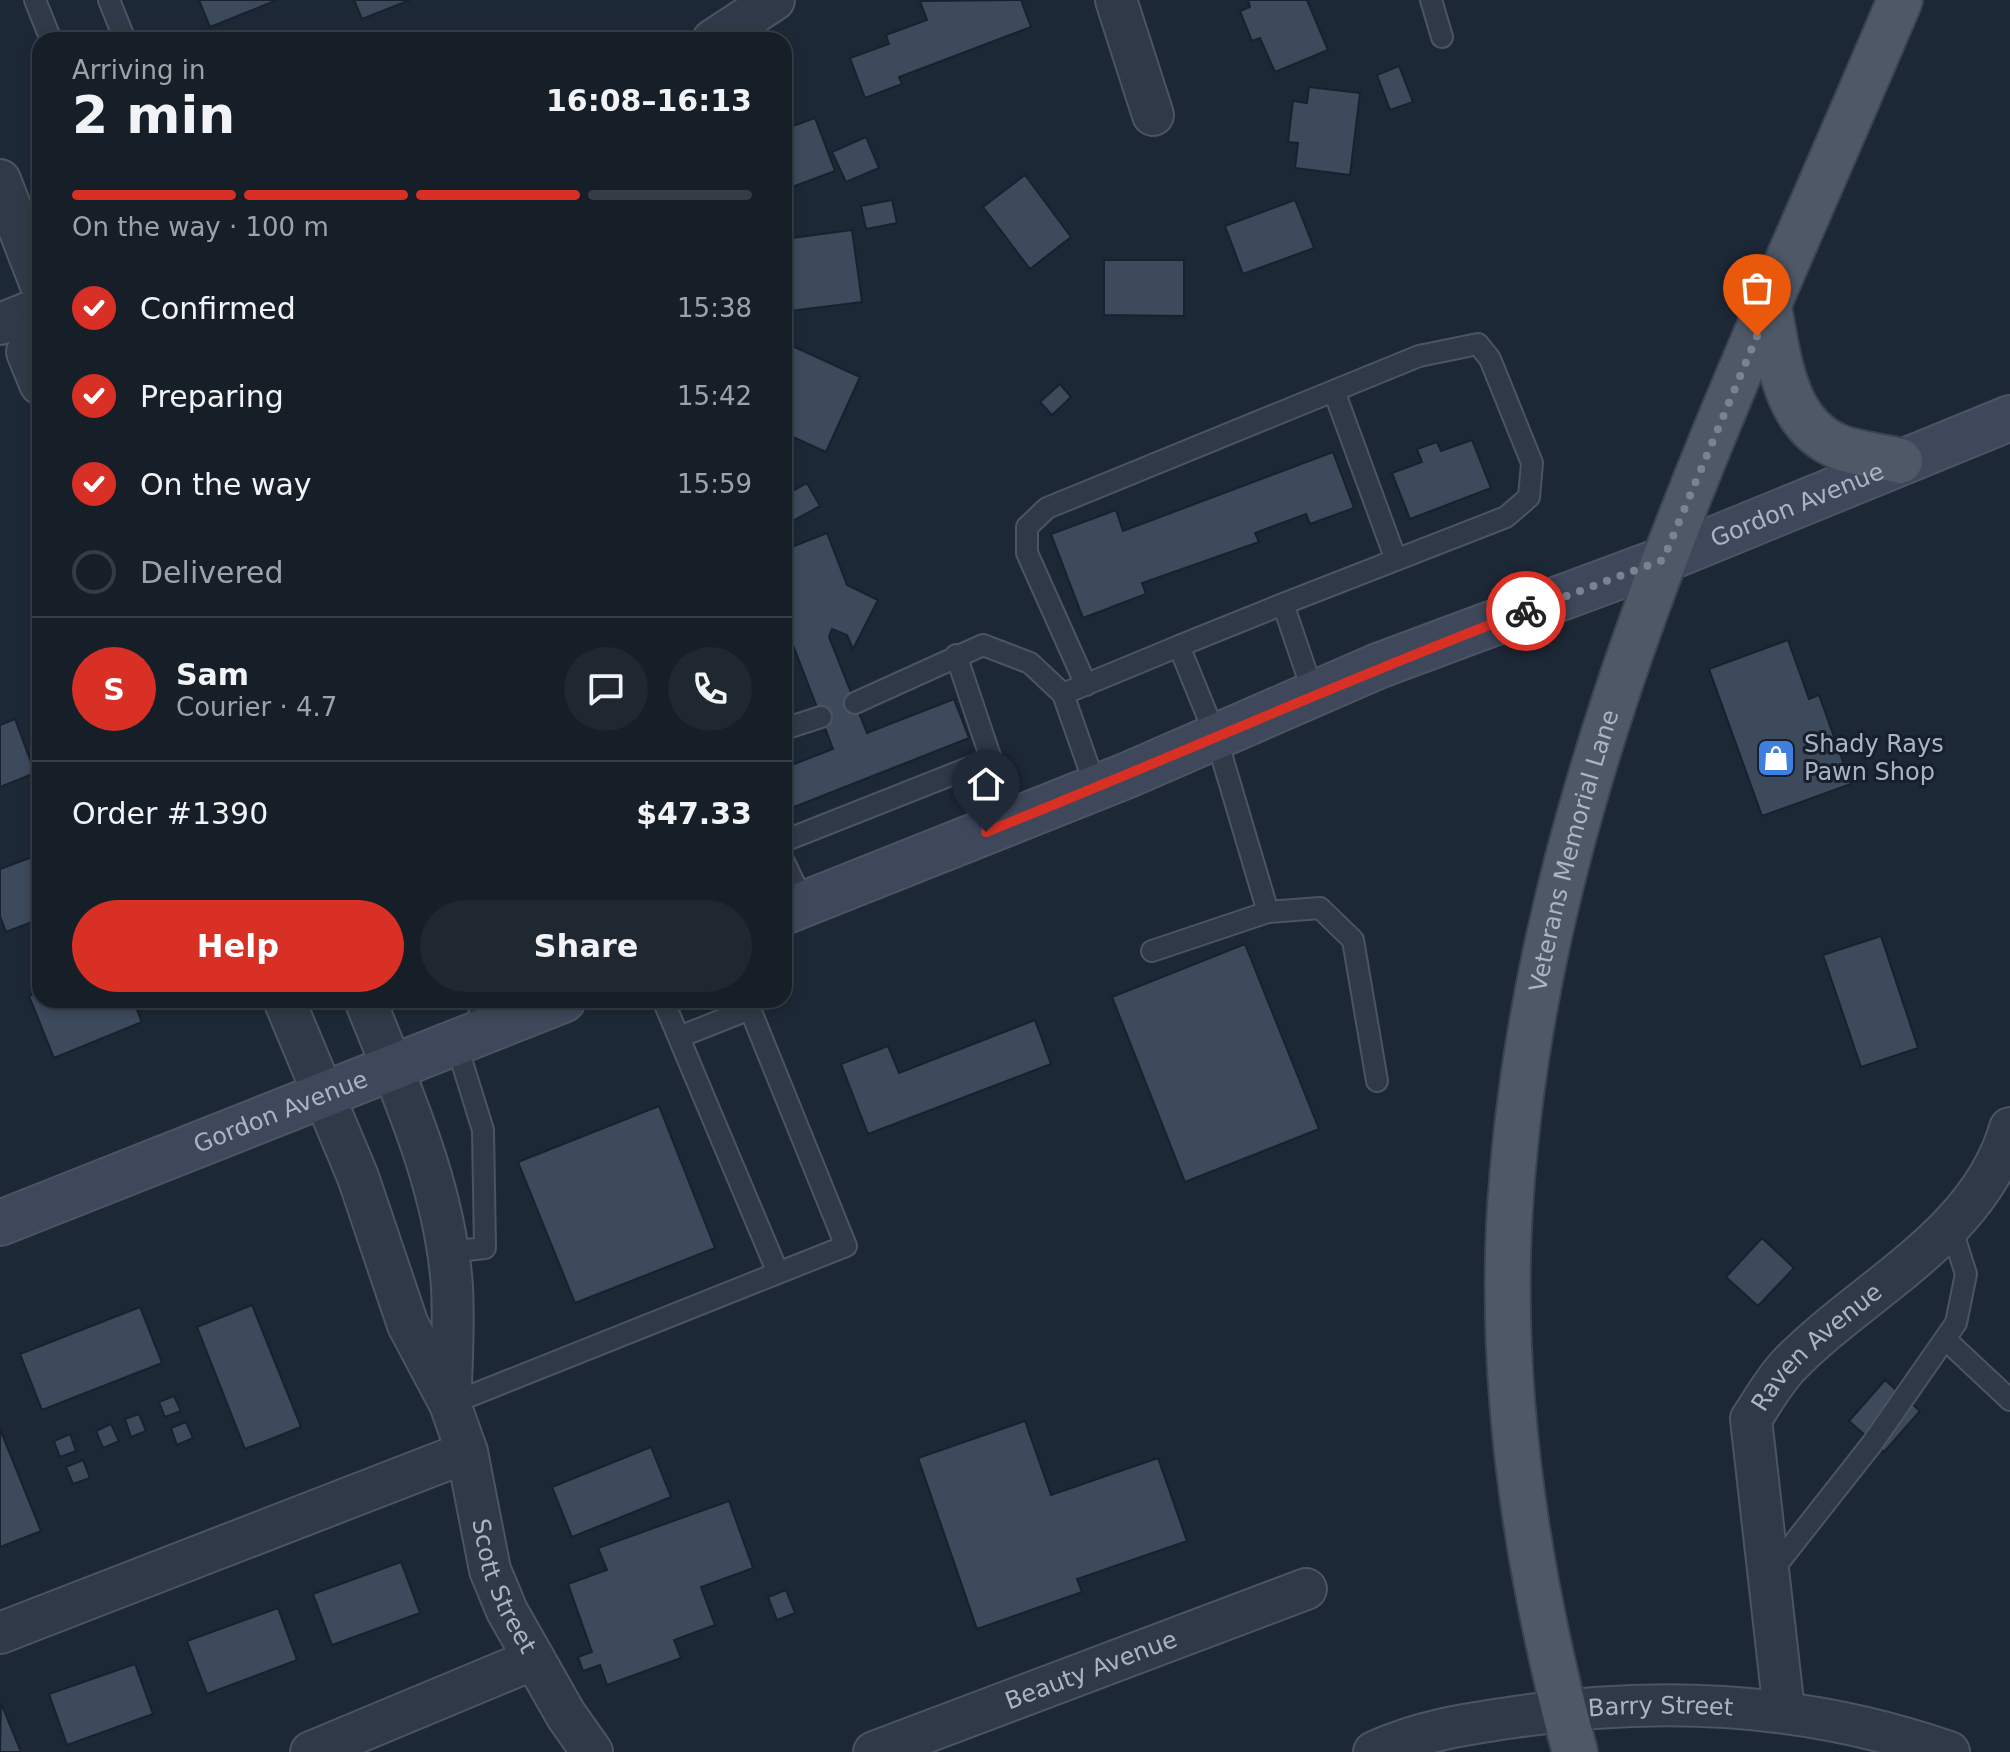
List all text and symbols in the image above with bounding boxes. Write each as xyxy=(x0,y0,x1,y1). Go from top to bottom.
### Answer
text: Arriving in xyxy=(72,55,206,85)
text: 16:08–16:13 xyxy=(546,83,752,118)
text: 2 min xyxy=(72,85,235,145)
text: On the way · 100 m xyxy=(72,212,329,242)
pin xyxy=(1723,254,1791,336)
icon: bag xyxy=(1735,266,1779,310)
icon: check xyxy=(72,286,116,330)
text: Confirmed xyxy=(140,291,296,326)
text: 15:38 xyxy=(677,293,752,323)
icon: check xyxy=(72,374,116,418)
text: Preparing xyxy=(140,379,284,414)
text: 15:42 xyxy=(677,381,752,411)
street label: Gordon Avenue xyxy=(1706,457,1888,553)
icon: check xyxy=(72,462,116,506)
text: On the way xyxy=(140,467,312,502)
text: 15:59 xyxy=(677,469,752,499)
text: Delivered xyxy=(140,555,284,590)
courier xyxy=(1486,571,1566,651)
icon: bike xyxy=(1504,589,1548,633)
button: chat xyxy=(564,647,648,731)
button: phone xyxy=(668,647,752,731)
text: Sam xyxy=(176,657,249,692)
text: S xyxy=(103,672,125,707)
text: Courier · 4.7 xyxy=(176,692,337,722)
street label: Veterans Memorial Lane xyxy=(1524,706,1625,994)
place label: Shady Rays Pawn Shop xyxy=(1804,730,1944,786)
shop icon: Shady Rays Pawn Shop xyxy=(1755,737,1797,779)
pin xyxy=(952,750,1020,832)
icon: home xyxy=(964,762,1008,806)
text: Order #1390 xyxy=(72,796,268,831)
text: $47.33 xyxy=(636,796,752,831)
button: Help xyxy=(72,900,404,992)
button: Share xyxy=(420,900,752,992)
street label: Gordon Avenue xyxy=(190,1065,372,1159)
street label: Raven Avenue xyxy=(1746,1278,1887,1416)
street label: Scott Street xyxy=(466,1516,542,1658)
street label: Beauty Avenue xyxy=(1001,1625,1181,1715)
street label: Barry Street xyxy=(1587,1691,1734,1723)

